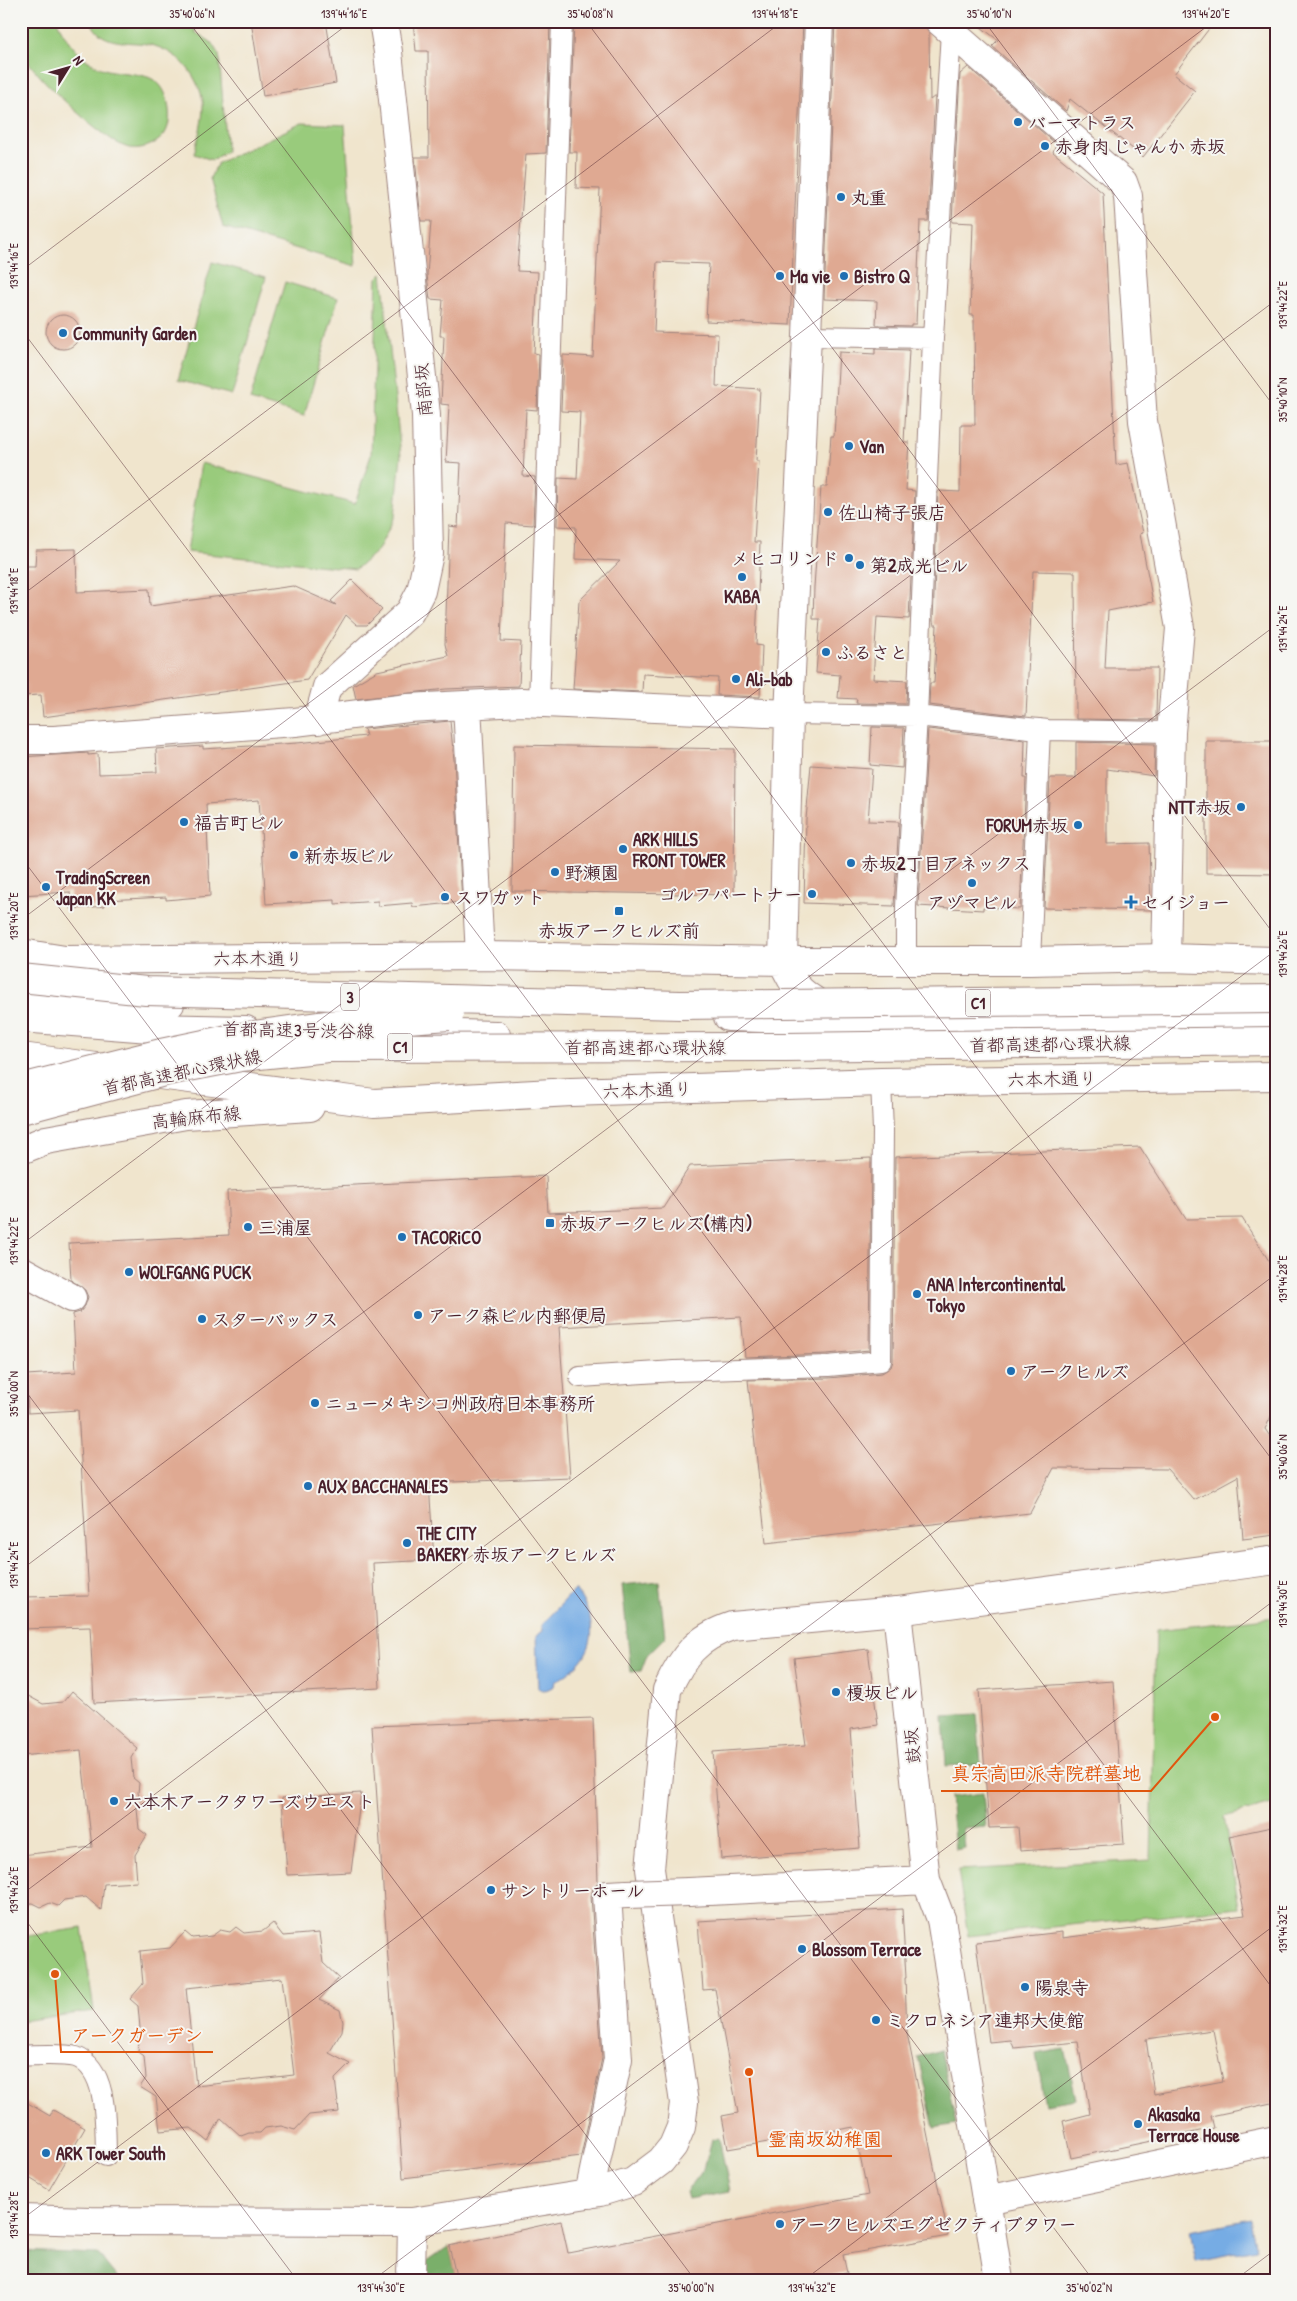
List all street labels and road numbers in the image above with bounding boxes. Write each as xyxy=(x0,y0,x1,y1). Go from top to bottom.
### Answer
street label: 南部坂 xyxy=(408,362,438,418)
street label: 六本木通り xyxy=(213,946,303,971)
road number: 3 xyxy=(341,984,359,1010)
road number: C1 xyxy=(966,990,990,1016)
street label: 首都高速3号渋谷線 xyxy=(222,1016,374,1044)
street label: 首都高速都心環状線 xyxy=(969,1030,1131,1058)
road number: C1 xyxy=(388,1034,412,1060)
street label: 首都高速都心環状線 xyxy=(564,1035,726,1060)
street label: 首都高速都心環状線 xyxy=(100,1043,264,1101)
street label: 六本木通り xyxy=(1007,1066,1097,1092)
street label: 六本木通り xyxy=(602,1076,692,1104)
street label: 高輪麻布線 xyxy=(150,1100,242,1134)
street label: 鼓坂 xyxy=(898,1727,926,1765)

